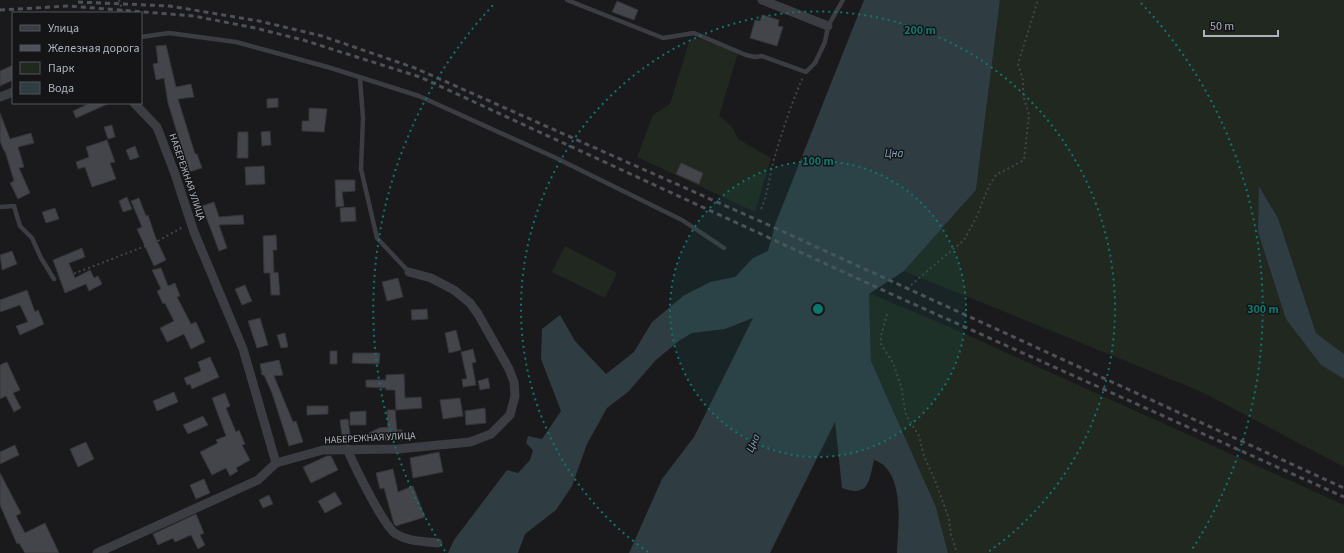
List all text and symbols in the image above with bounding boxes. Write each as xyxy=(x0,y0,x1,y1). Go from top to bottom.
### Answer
legend xyxy=(12,12,142,104)
scale bar xyxy=(1204,12,1278,38)
text: 50 m xyxy=(1210,18,1234,35)
text: Улица xyxy=(48,20,79,37)
text: 200 m xyxy=(904,22,936,39)
text: Железная дорога xyxy=(48,40,140,57)
text: Парк xyxy=(48,60,74,77)
text: Вода xyxy=(48,80,74,97)
street label: НАБЕРЕЖНАЯ УЛИЦА xyxy=(166,132,209,223)
water label: Цна xyxy=(885,146,903,161)
text: 100 m xyxy=(802,153,834,170)
text: 300 m xyxy=(1247,301,1279,318)
centre of rings xyxy=(811,302,825,316)
street label: НАБЕРЕЖНАЯ УЛИЦА xyxy=(324,429,416,447)
water label: Цна xyxy=(742,431,764,455)

